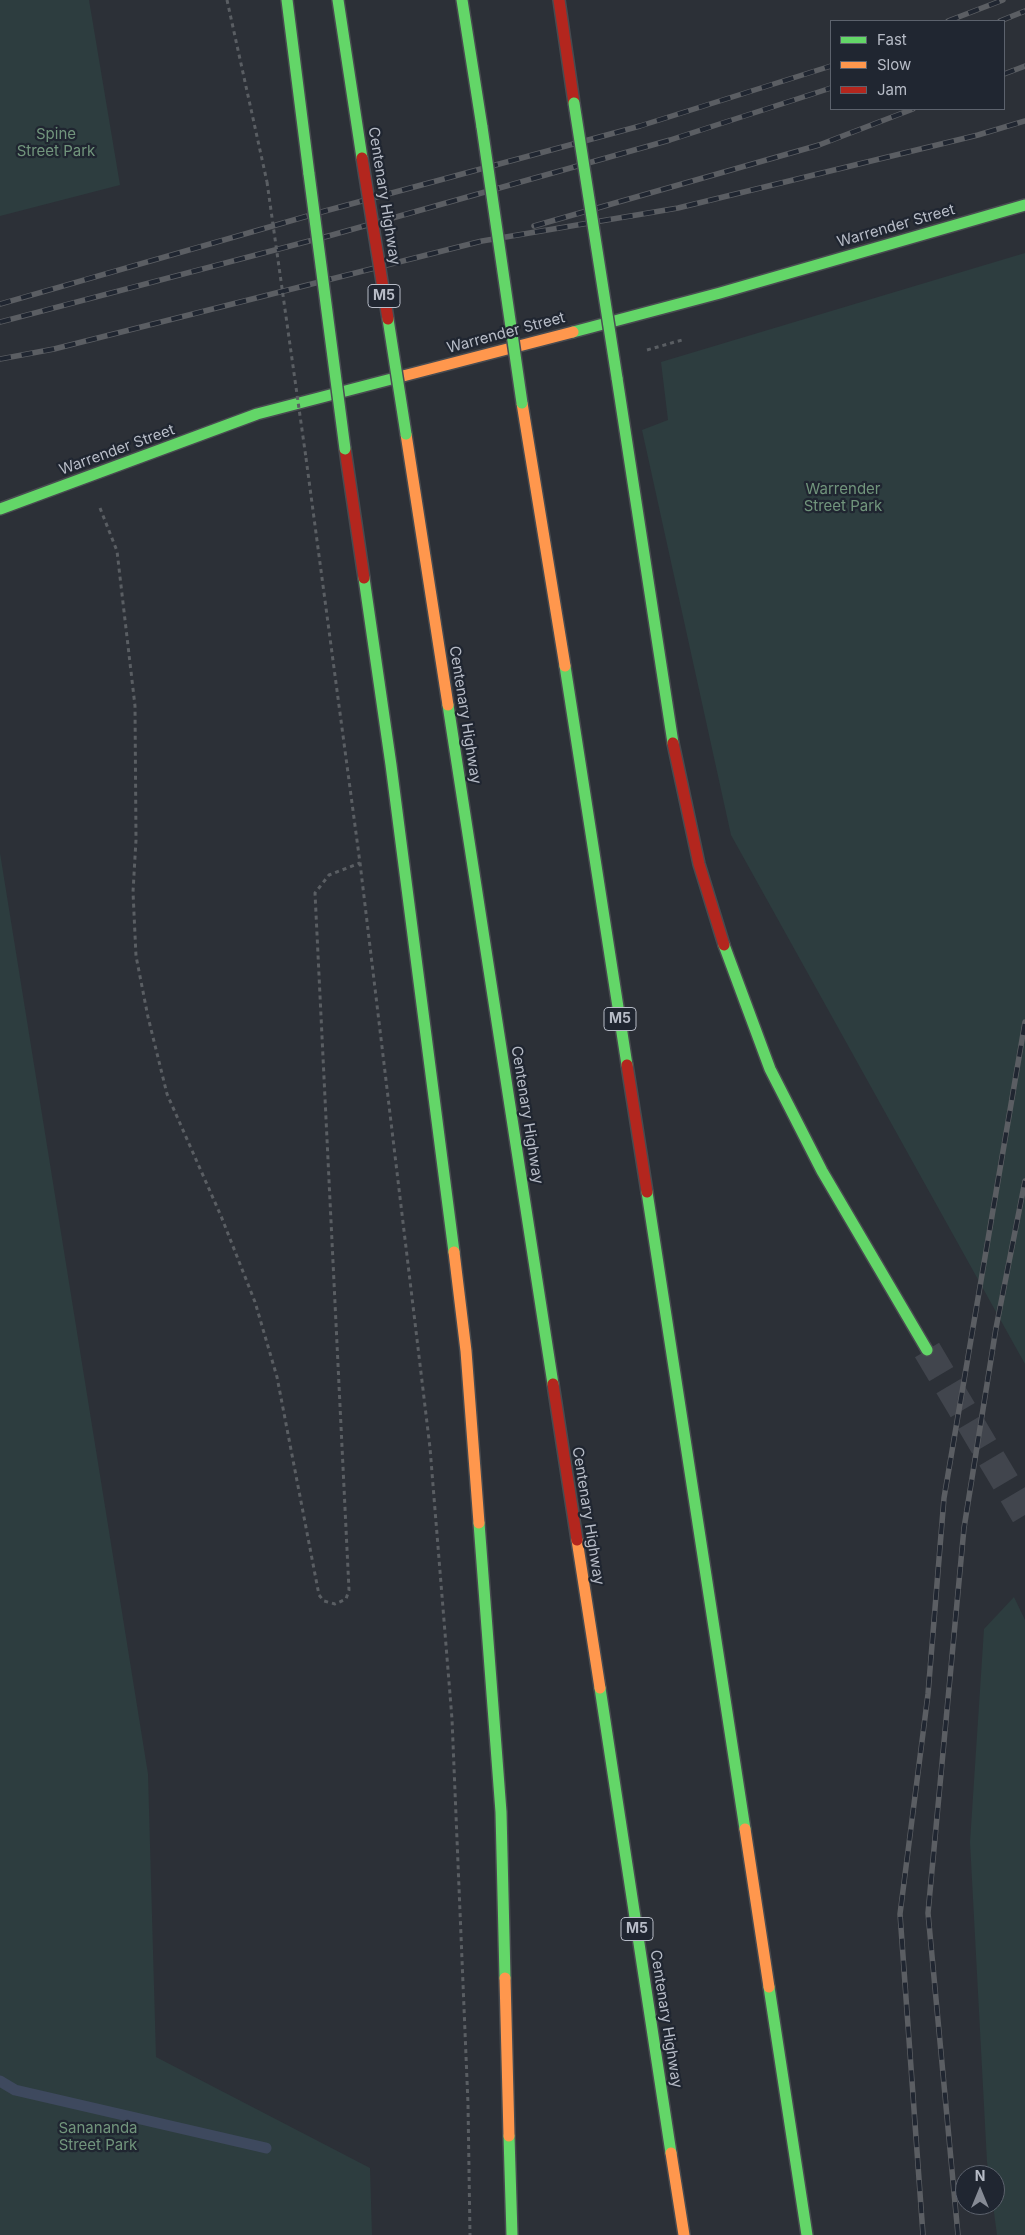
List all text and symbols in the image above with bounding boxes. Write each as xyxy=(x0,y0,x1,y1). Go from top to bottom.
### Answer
legend xyxy=(830,20,1005,110)
text: Fast xyxy=(877,30,907,49)
text: Slow xyxy=(877,55,911,74)
text: Jam xyxy=(877,80,907,99)
park label: Spine Street Park xyxy=(17,125,95,160)
street label: Centenary Highway xyxy=(364,126,404,266)
street label: Warrender Street xyxy=(835,201,957,251)
road number: M5 xyxy=(368,284,400,308)
street label: Warrender Street xyxy=(445,309,567,357)
street label: Warrender Street xyxy=(57,421,177,479)
park label: Warrender Street Park xyxy=(804,480,882,515)
street label: Centenary Highway xyxy=(445,645,485,785)
road number: M5 xyxy=(604,1008,636,1030)
street label: Centenary Highway xyxy=(507,1045,547,1185)
street label: Centenary Highway xyxy=(568,1446,608,1586)
road number: M5 xyxy=(621,1918,653,1940)
street label: Centenary Highway xyxy=(646,1949,686,2089)
park label: Sanananda Street Park xyxy=(58,2119,138,2154)
north arrow xyxy=(955,2165,1005,2215)
text: N xyxy=(975,2167,985,2184)

